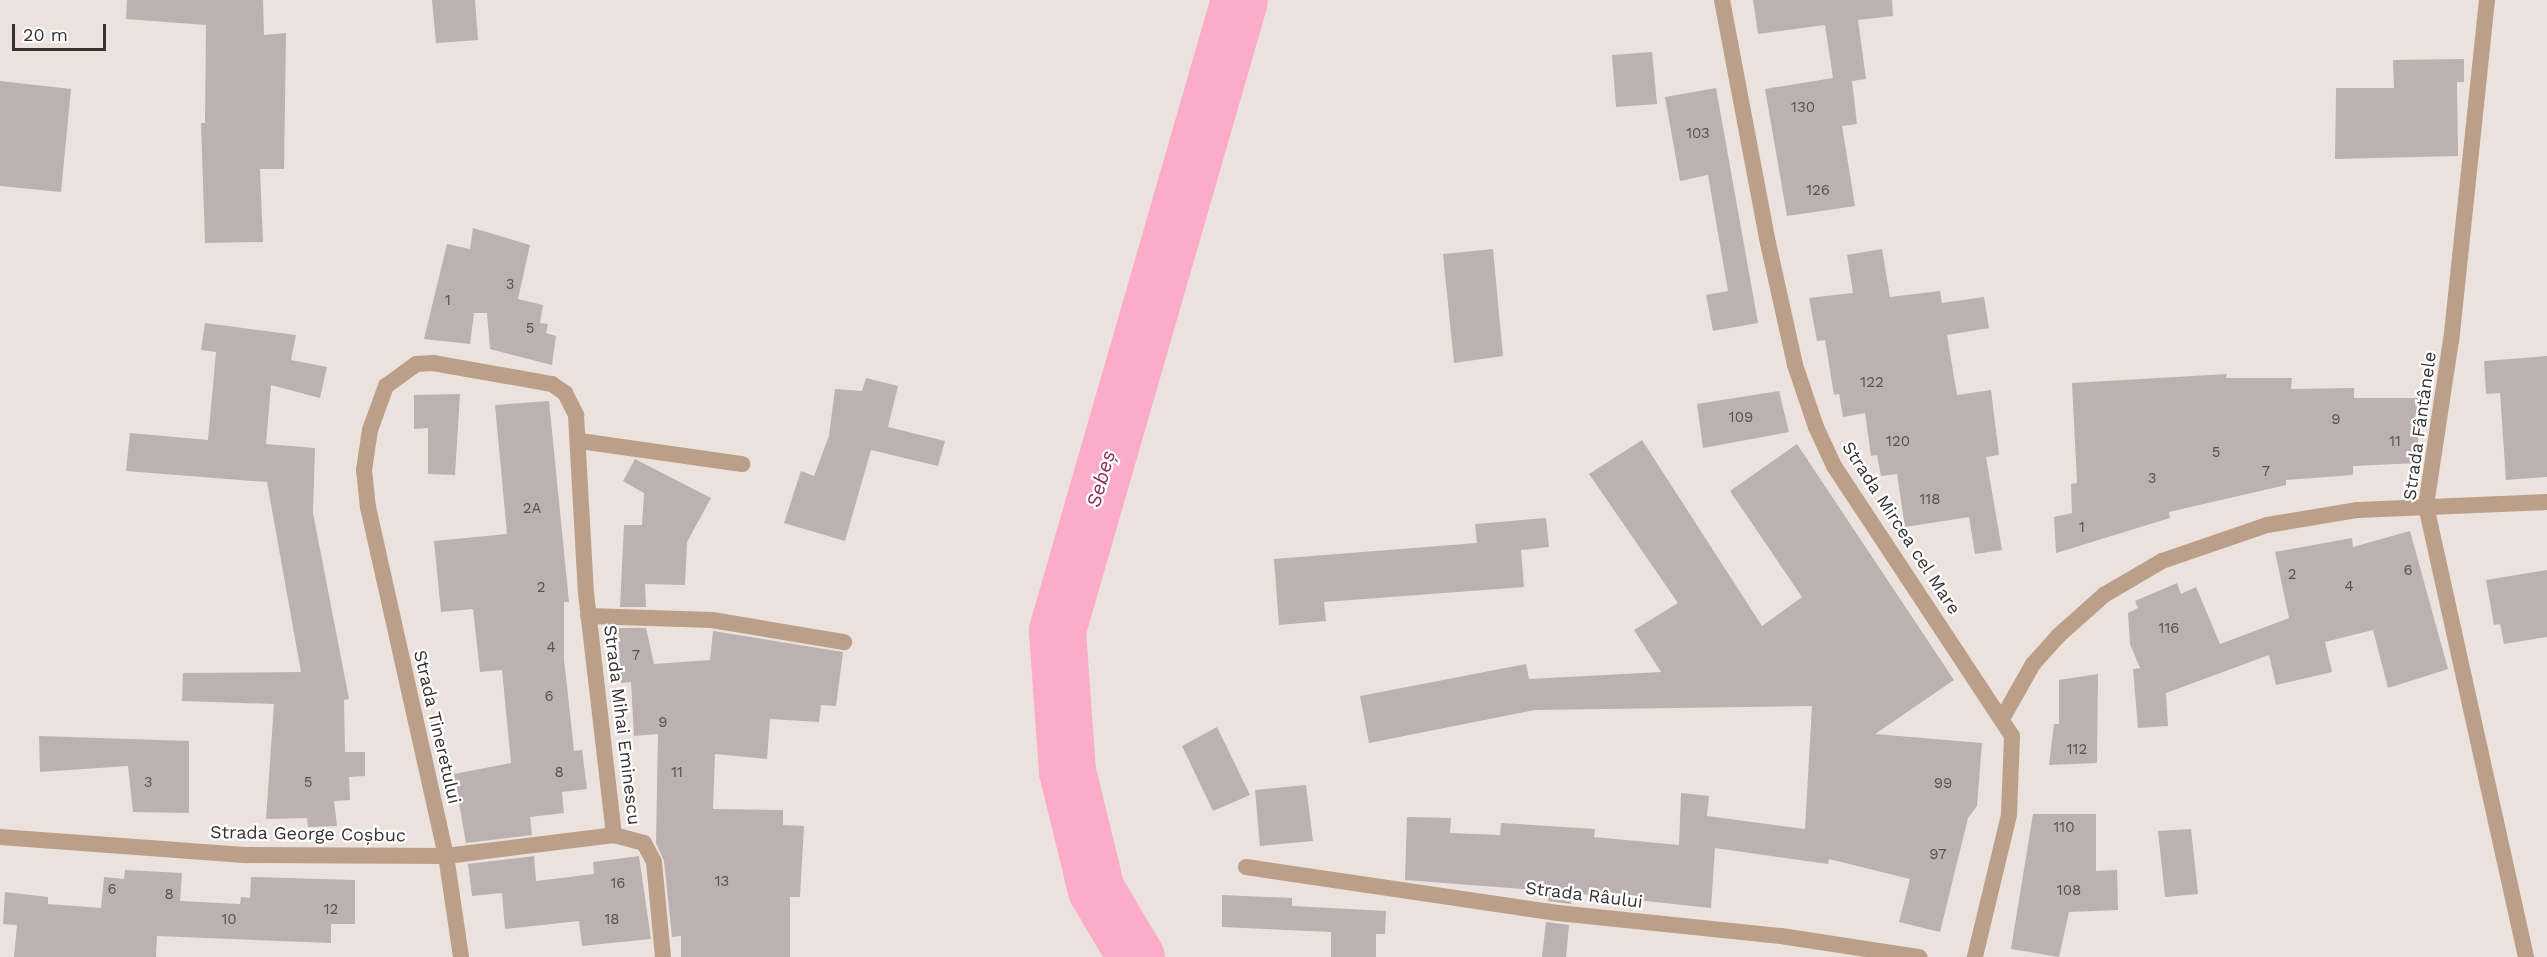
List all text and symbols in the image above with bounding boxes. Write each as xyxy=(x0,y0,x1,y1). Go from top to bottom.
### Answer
scale bar xyxy=(15,12,110,50)
text: 20 m xyxy=(23,24,68,45)
house number: 130 xyxy=(1791,99,1815,117)
house number: 103 xyxy=(1686,125,1710,143)
house number: 126 xyxy=(1806,182,1830,200)
house number: 3 xyxy=(506,276,514,294)
house number: 1 xyxy=(445,292,451,310)
house number: 5 xyxy=(526,320,534,338)
street label: Strada Fântânele xyxy=(2399,350,2441,502)
house number: 122 xyxy=(1860,374,1884,392)
house number: 109 xyxy=(1729,409,1753,427)
house number: 9 xyxy=(2331,411,2341,429)
house number: 120 xyxy=(1886,433,1910,451)
house number: 11 xyxy=(2389,433,2401,451)
street label: Strada Mircea cel Mare xyxy=(1837,437,1965,619)
house number: 5 xyxy=(2212,444,2220,462)
water label: Sebeș xyxy=(1081,448,1121,510)
house number: 7 xyxy=(2262,463,2270,481)
house number: 3 xyxy=(2148,470,2156,488)
house number: 118 xyxy=(1920,491,1940,509)
house number: 2A xyxy=(523,500,541,518)
house number: 1 xyxy=(2079,519,2085,537)
house number: 6 xyxy=(2403,562,2413,580)
house number: 2 xyxy=(2288,566,2296,584)
house number: 4 xyxy=(2344,578,2354,596)
house number: 2 xyxy=(537,579,545,597)
house number: 116 xyxy=(2159,620,2179,638)
street label: Strada Mihai Eminescu xyxy=(599,623,645,827)
house number: 4 xyxy=(546,639,556,657)
house number: 7 xyxy=(632,647,640,665)
street label: Strada Tineretului xyxy=(409,648,465,806)
house number: 6 xyxy=(544,688,554,706)
house number: 9 xyxy=(658,714,668,732)
house number: 112 xyxy=(2067,741,2087,759)
house number: 8 xyxy=(554,764,564,782)
house number: 11 xyxy=(671,764,683,782)
house number: 3 xyxy=(144,774,152,792)
house number: 5 xyxy=(304,774,312,792)
house number: 99 xyxy=(1934,775,1952,793)
house number: 110 xyxy=(2053,819,2075,837)
street label: Strada George Coșbuc xyxy=(210,821,406,847)
house number: 97 xyxy=(1929,846,1947,864)
house number: 13 xyxy=(715,873,729,891)
house number: 16 xyxy=(611,875,625,893)
street label: Strada Râului xyxy=(1524,877,1644,913)
house number: 6 xyxy=(107,881,117,899)
house number: 108 xyxy=(2057,882,2081,900)
house number: 8 xyxy=(164,886,174,904)
house number: 12 xyxy=(324,901,338,919)
house number: 10 xyxy=(221,911,237,929)
house number: 18 xyxy=(604,911,620,929)

